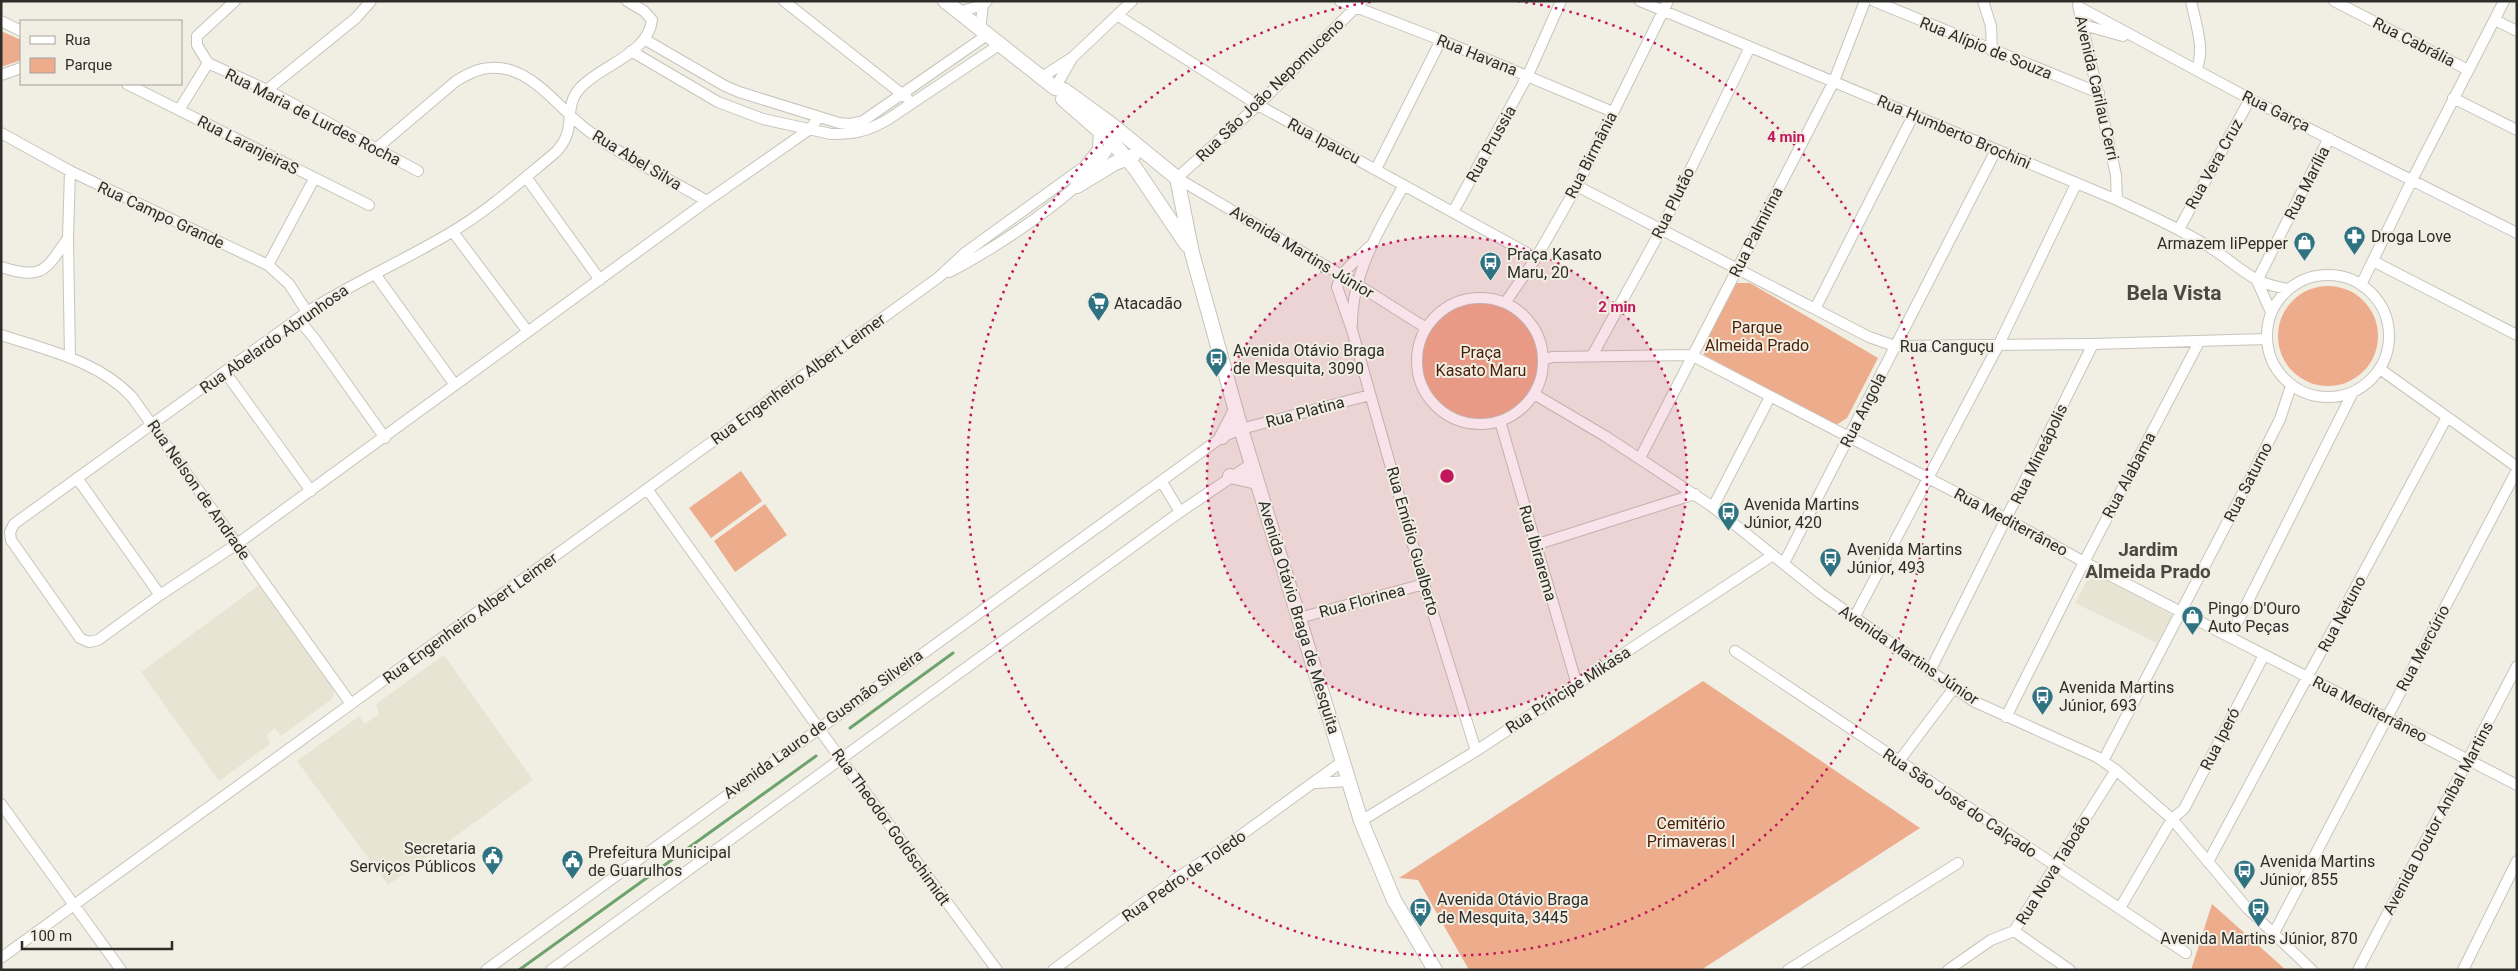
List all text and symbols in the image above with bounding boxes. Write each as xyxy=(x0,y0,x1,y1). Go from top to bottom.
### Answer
street label: Rua Alípio de Souza xyxy=(1917,13,2055,83)
street label: Rua Cabrália xyxy=(2370,13,2458,71)
street label: Rua São João Nepomuceno xyxy=(1192,14,1348,166)
street label: Avenida Carilau Cerri xyxy=(2071,14,2123,162)
legend xyxy=(20,20,182,85)
street label: Rua Havana xyxy=(1434,30,1520,80)
text: Rua xyxy=(65,31,91,49)
text: Parque xyxy=(65,56,112,74)
street label: Rua Maria de Lurdes Rocha xyxy=(222,64,404,170)
street label: Rua Garça xyxy=(2239,86,2313,136)
street label: Rua Humberto Brochini xyxy=(1874,91,2034,173)
street label: Rua Prussia xyxy=(1462,102,1520,186)
street label: Rua Birmânia xyxy=(1561,108,1621,202)
street label: Rua LaranjeiraS xyxy=(194,111,302,179)
street label: Rua Ipaucu xyxy=(1284,114,1364,168)
street label: Rua Vera Cruz xyxy=(2181,116,2247,212)
street label: Rua Abel Silva xyxy=(589,126,685,194)
text: 4 min xyxy=(1767,128,1805,146)
street label: Rua Marília xyxy=(2280,143,2334,223)
street label: Rua Plutão xyxy=(1648,164,1698,242)
street label: Rua Campo Grande xyxy=(95,177,227,253)
street label: Rua Palmirina xyxy=(1725,184,1787,280)
street label: Avenida Martins Júnior xyxy=(1227,202,1378,303)
pharmacy icon: Droga Love xyxy=(2343,224,2367,255)
place label: Droga Love xyxy=(2371,227,2451,246)
shop icon: Armazem liPepper xyxy=(2292,231,2316,262)
place label: Armazem liPepper xyxy=(2157,234,2289,253)
place label: Praça Kasato Maru, 20 xyxy=(1507,245,1602,282)
bus stop icon: Praça Kasato Maru, 20 xyxy=(1479,251,1503,282)
street label: Rua Abelardo Abrunhosa xyxy=(196,281,352,397)
district label: Bela Vista xyxy=(2126,281,2222,305)
supermarket icon: Atacadão xyxy=(1086,291,1110,322)
place label: Atacadão xyxy=(1114,294,1182,313)
text: 2 min xyxy=(1598,298,1636,316)
street label: Rua Engenheiro Albert Leimer xyxy=(707,309,889,449)
park label: Parque Almeida Prado xyxy=(1705,318,1809,355)
street label: Rua Canguçu xyxy=(1900,337,1994,356)
place label: Avenida Otávio Braga de Mesquita, 3090 xyxy=(1233,341,1385,378)
park label: Praça Kasato Maru xyxy=(1436,343,1526,380)
bus stop icon: Avenida Otávio Braga de Mesquita, 3090 xyxy=(1205,347,1229,378)
street label: Rua Angola xyxy=(1836,369,1890,451)
street label: Rua Platina xyxy=(1264,392,1346,432)
street label: Rua Mineápolis xyxy=(2006,401,2072,507)
street label: Rua Nelson de Andrade xyxy=(143,416,255,564)
street label: Rua Alabama xyxy=(2098,429,2160,521)
street label: Rua Saturno xyxy=(2220,439,2276,525)
street label: Rua Emídio Gualberto xyxy=(1383,464,1443,618)
centre of rings xyxy=(1438,467,1456,485)
street label: Rua Mediterrâneo xyxy=(1951,484,2071,560)
place label: Avenida Martins Júnior, 420 xyxy=(1744,495,1859,532)
street label: Avenida Otávio Braga de Mesquita xyxy=(1254,498,1344,736)
bus stop icon: Avenida Martins Júnior, 420 xyxy=(1716,501,1740,532)
street label: Rua Ibirarema xyxy=(1515,503,1561,603)
district label: Jardim Almeida Prado xyxy=(2085,538,2211,583)
place label: Avenida Martins Júnior, 493 xyxy=(1847,540,1962,577)
bus stop icon: Avenida Martins Júnior, 493 xyxy=(1819,546,1843,577)
street label: Rua Engenheiro Albert Leimer xyxy=(379,548,561,688)
street label: Rua Netuno xyxy=(2314,573,2370,655)
street label: Rua Florinea xyxy=(1317,580,1407,622)
place label: Pingo D'Ouro Auto Peças xyxy=(2208,599,2300,636)
street label: Avenida Martins Júnior xyxy=(1836,601,1983,709)
street label: Rua Mercúrio xyxy=(2392,602,2454,694)
shop icon: Pingo D'Ouro Auto Peças xyxy=(2180,605,2204,636)
street label: Rua Príncipe Mikasa xyxy=(1502,643,1634,737)
street label: Avenida Lauro de Gusmão Silveira xyxy=(720,645,926,803)
street label: Rua Mediterrâneo xyxy=(2309,672,2431,746)
place label: Avenida Martins Júnior, 693 xyxy=(2059,678,2174,715)
bus stop icon: Avenida Martins Júnior, 693 xyxy=(2031,684,2055,715)
street label: Rua Iperó xyxy=(2196,705,2244,773)
street label: Avenida Doutor Aníbal Martins xyxy=(2379,718,2497,918)
street label: Rua São José do Calçado xyxy=(1879,744,2041,862)
street label: Rua Theodor Goldschimidt xyxy=(828,745,954,909)
street label: Rua Nova Taboão xyxy=(2012,812,2094,928)
park label: Cemitério Primaveras I xyxy=(1647,814,1735,851)
street label: Rua Pedro de Toledo xyxy=(1118,826,1250,926)
place label: Secretaria Serviços Públicos xyxy=(350,839,476,876)
place label: Prefeitura Municipal de Guarulhos xyxy=(588,843,731,880)
public building icon: Secretaria Serviços Públicos xyxy=(480,845,504,876)
public building icon: Prefeitura Municipal de Guarulhos xyxy=(560,849,584,880)
place label: Avenida Martins Júnior, 855 xyxy=(2260,852,2375,889)
bus stop icon: Avenida Martins Júnior, 855 xyxy=(2232,858,2256,889)
place label: Avenida Otávio Braga de Mesquita, 3445 xyxy=(1437,890,1589,927)
bus stop icon: Avenida Otávio Braga de Mesquita, 3445 xyxy=(1409,896,1433,927)
bus stop icon: Avenida Martins Júnior, 870 xyxy=(2247,897,2271,928)
scale bar xyxy=(22,918,172,950)
text: 100 m xyxy=(30,927,72,945)
place label: Avenida Martins Júnior, 870 xyxy=(2160,929,2358,948)

